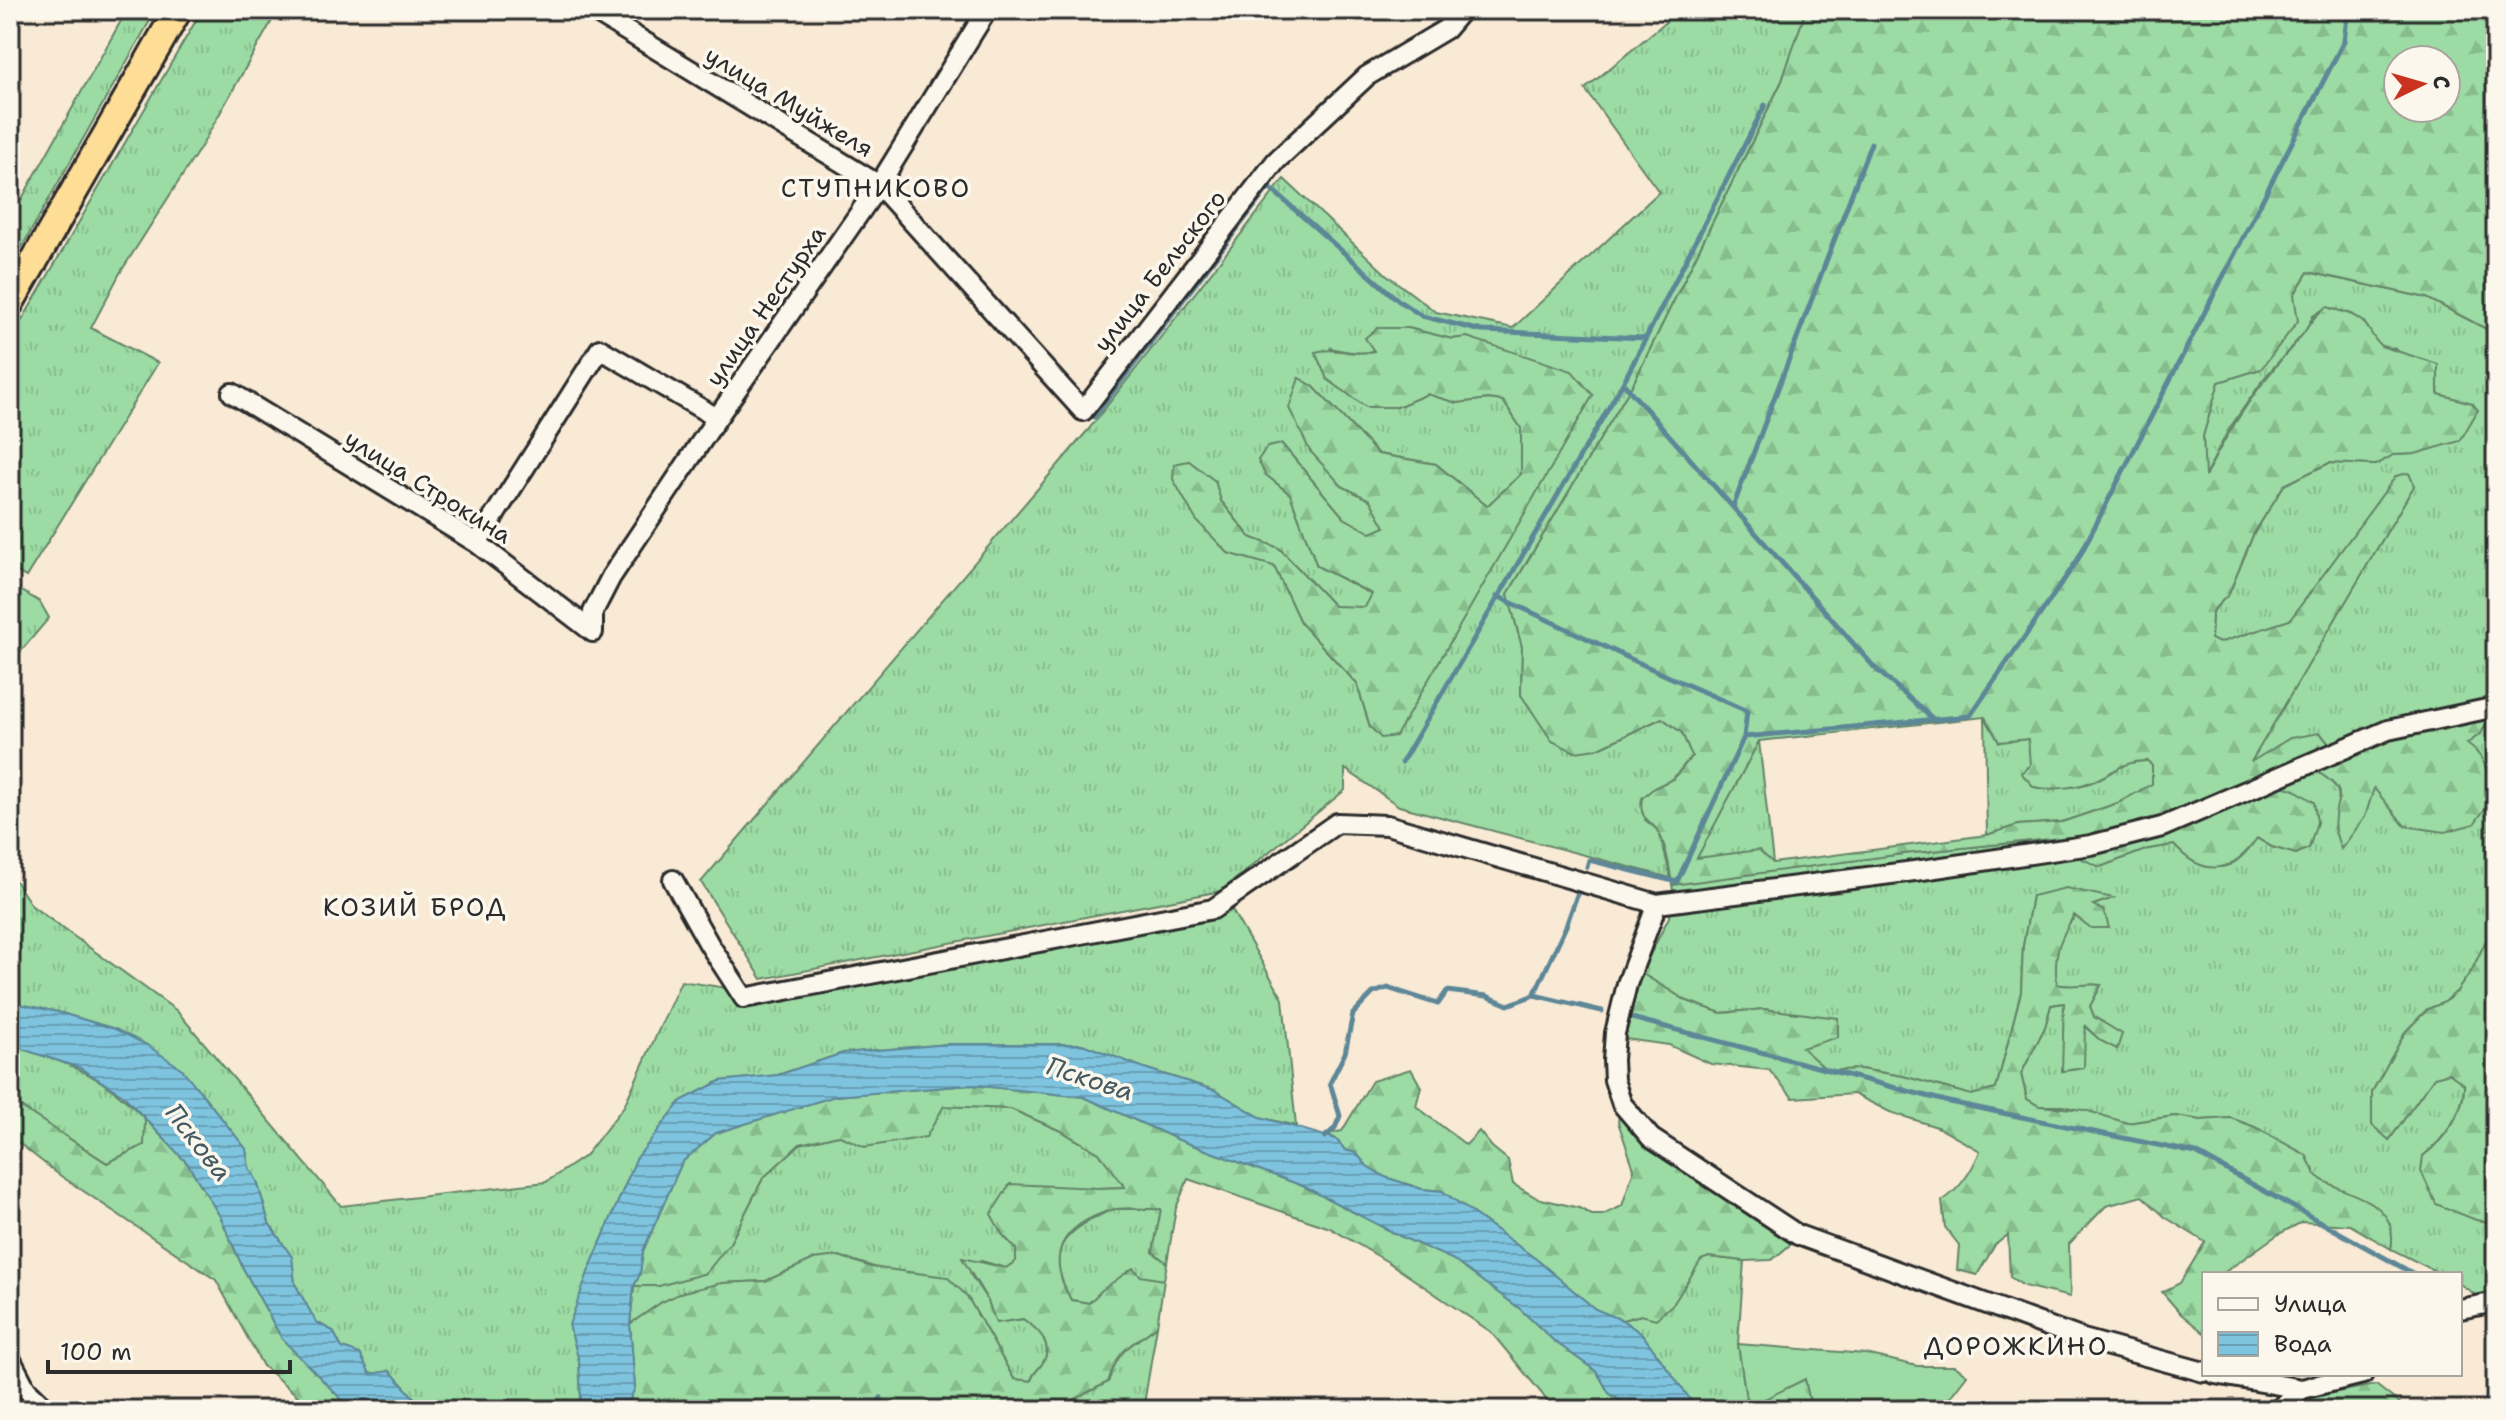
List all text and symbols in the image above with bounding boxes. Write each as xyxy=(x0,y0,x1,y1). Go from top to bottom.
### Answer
street label: улица Муйжеля xyxy=(699,39,879,165)
north arrow xyxy=(2382,44,2462,124)
text: С xyxy=(2426,74,2456,90)
district label: СТУПНИКОВО xyxy=(781,170,971,205)
street label: улица Бельского xyxy=(1087,183,1233,359)
street label: улица Нестурха xyxy=(699,219,833,393)
street label: улица Строкина xyxy=(338,423,518,551)
district label: КОЗИЙ БРОД xyxy=(323,889,507,924)
water label: Пскова xyxy=(1042,1047,1138,1109)
water label: Пскова xyxy=(158,1096,240,1188)
legend xyxy=(2202,1272,2462,1376)
text: Улица xyxy=(2274,1288,2347,1320)
scale bar xyxy=(48,1324,290,1374)
district label: ДОРОЖКИНО xyxy=(1924,1328,2108,1363)
text: Вода xyxy=(2274,1328,2332,1360)
text: 100 m xyxy=(60,1336,132,1368)

